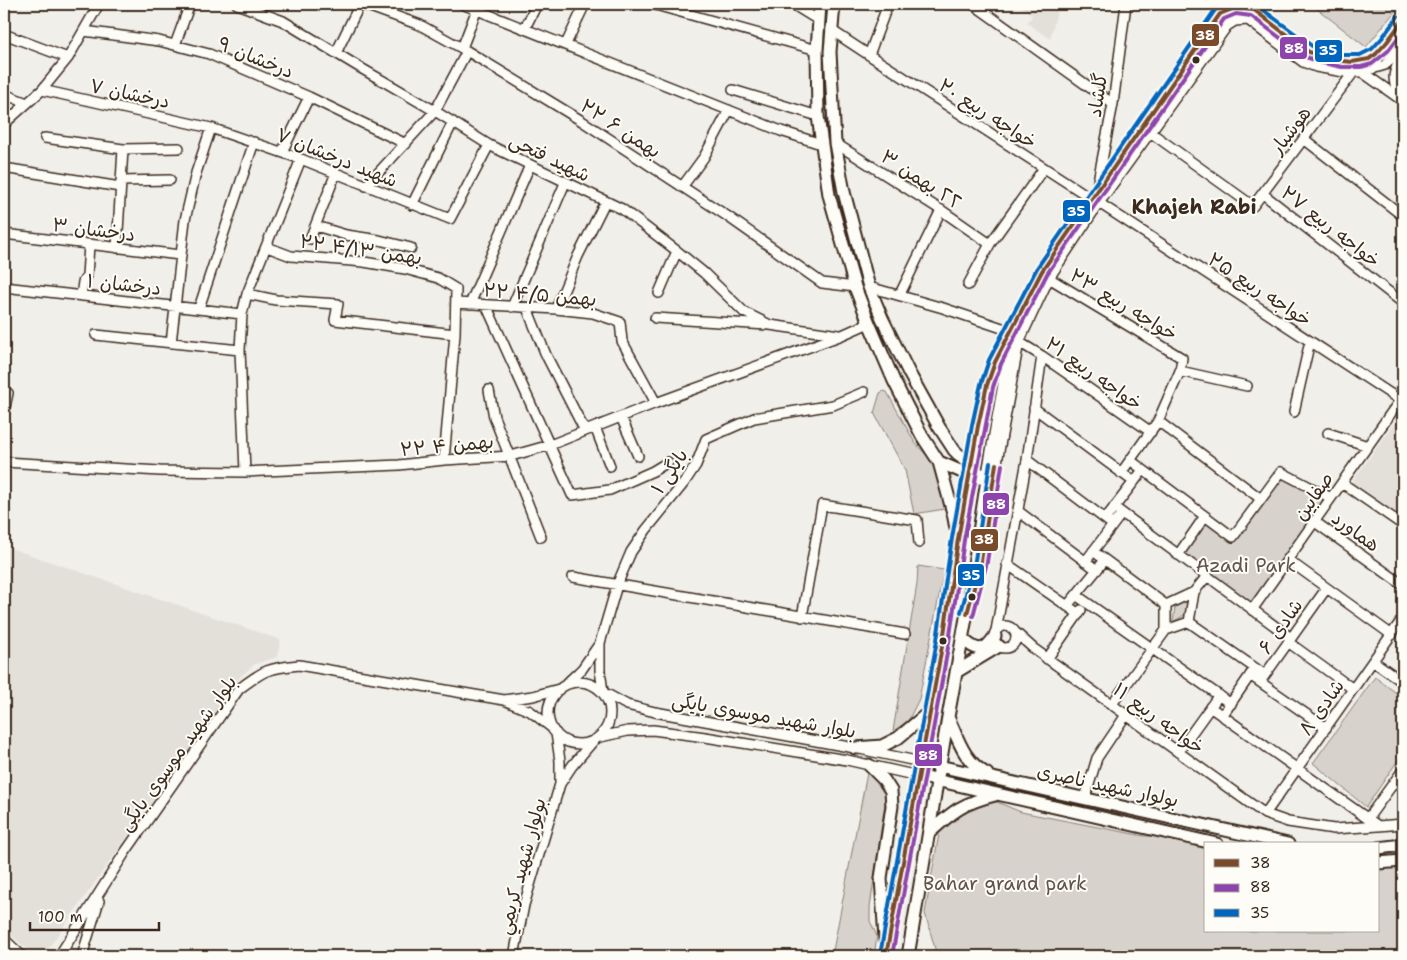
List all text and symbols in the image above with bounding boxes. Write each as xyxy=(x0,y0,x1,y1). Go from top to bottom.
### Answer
line badge: 38 xyxy=(1191,23,1220,47)
text: 38 xyxy=(1195,26,1215,44)
street label: درخشان ۹ xyxy=(214,31,297,84)
line badge: 88 xyxy=(1279,36,1308,60)
text: 88 xyxy=(1284,39,1304,57)
line badge: 35 xyxy=(1314,39,1343,63)
text: 35 xyxy=(1319,41,1337,59)
unlabelled marker xyxy=(1191,55,1201,65)
street label: گلشاد xyxy=(1082,71,1113,119)
street label: خواجه ربیع ۲۰ xyxy=(934,72,1041,155)
street label: درخشان ۷ xyxy=(88,73,172,114)
street label: ۲۲ بهمن ۶ xyxy=(576,93,666,164)
street label: هوشیار xyxy=(1263,101,1317,160)
street label: شهید درخشان ۷ xyxy=(272,122,401,193)
street label: شهید فتحی xyxy=(505,127,594,188)
street label: ٢٢ بهمن ۳ xyxy=(876,144,967,215)
street label: خواجه ربیع ۲۷ xyxy=(1275,180,1385,274)
district label: Khajeh Rabi xyxy=(1131,194,1257,220)
line badge: 35 xyxy=(1062,199,1091,223)
text: 35 xyxy=(1067,202,1085,220)
street label: درخشان ۳ xyxy=(51,212,137,247)
street label: ۲۲ بهمن ۴/۱۳ xyxy=(298,229,424,270)
street label: خواجه ربیع ۲۵ xyxy=(1203,247,1316,333)
street label: خواجه ربیع ۲۳ xyxy=(1065,263,1182,347)
street label: درخشان ۱ xyxy=(86,268,162,301)
street label: ۲۲ بهمن ۴/۵ xyxy=(482,277,598,312)
street label: خواجه ربیع ۲۱ xyxy=(1040,331,1147,417)
street label: ۲۲ بهمن ۴ xyxy=(399,429,495,462)
street label: بایگی ۱ xyxy=(645,444,694,499)
street label: صفابین xyxy=(1288,467,1339,525)
line badge: 88 xyxy=(982,492,1010,516)
text: 88 xyxy=(986,495,1006,513)
street label: هماورد xyxy=(1327,505,1385,557)
line badge: 38 xyxy=(970,528,999,552)
text: 38 xyxy=(974,530,994,548)
park label: Azadi Park xyxy=(1196,553,1296,578)
line badge: 35 xyxy=(957,563,985,587)
text: 35 xyxy=(962,566,980,584)
unlabelled marker xyxy=(967,592,977,602)
street label: شادی ۶ xyxy=(1253,594,1308,659)
unlabelled marker xyxy=(938,636,948,646)
street label: بلوار شهید موسوی بایگی xyxy=(112,670,242,836)
street label: شادی ۸ xyxy=(1293,674,1350,740)
street label: خواجه ربیع ۱۱ xyxy=(1108,677,1209,761)
street label: بلوار شهید موسوی بایگی xyxy=(670,687,858,744)
line badge: 88 xyxy=(914,743,943,767)
text: 88 xyxy=(918,746,938,764)
street label: بولوار شهید ناصری xyxy=(1035,758,1181,813)
street label: بولوار شهيد كريمي xyxy=(491,795,556,938)
legend xyxy=(1204,842,1380,932)
text: 38 xyxy=(1250,853,1271,873)
park label: Bahar grand park xyxy=(923,871,1087,896)
text: 88 xyxy=(1250,877,1271,897)
scale bar xyxy=(30,900,159,932)
text: 35 xyxy=(1250,903,1269,923)
text: 100 m xyxy=(38,907,83,927)

